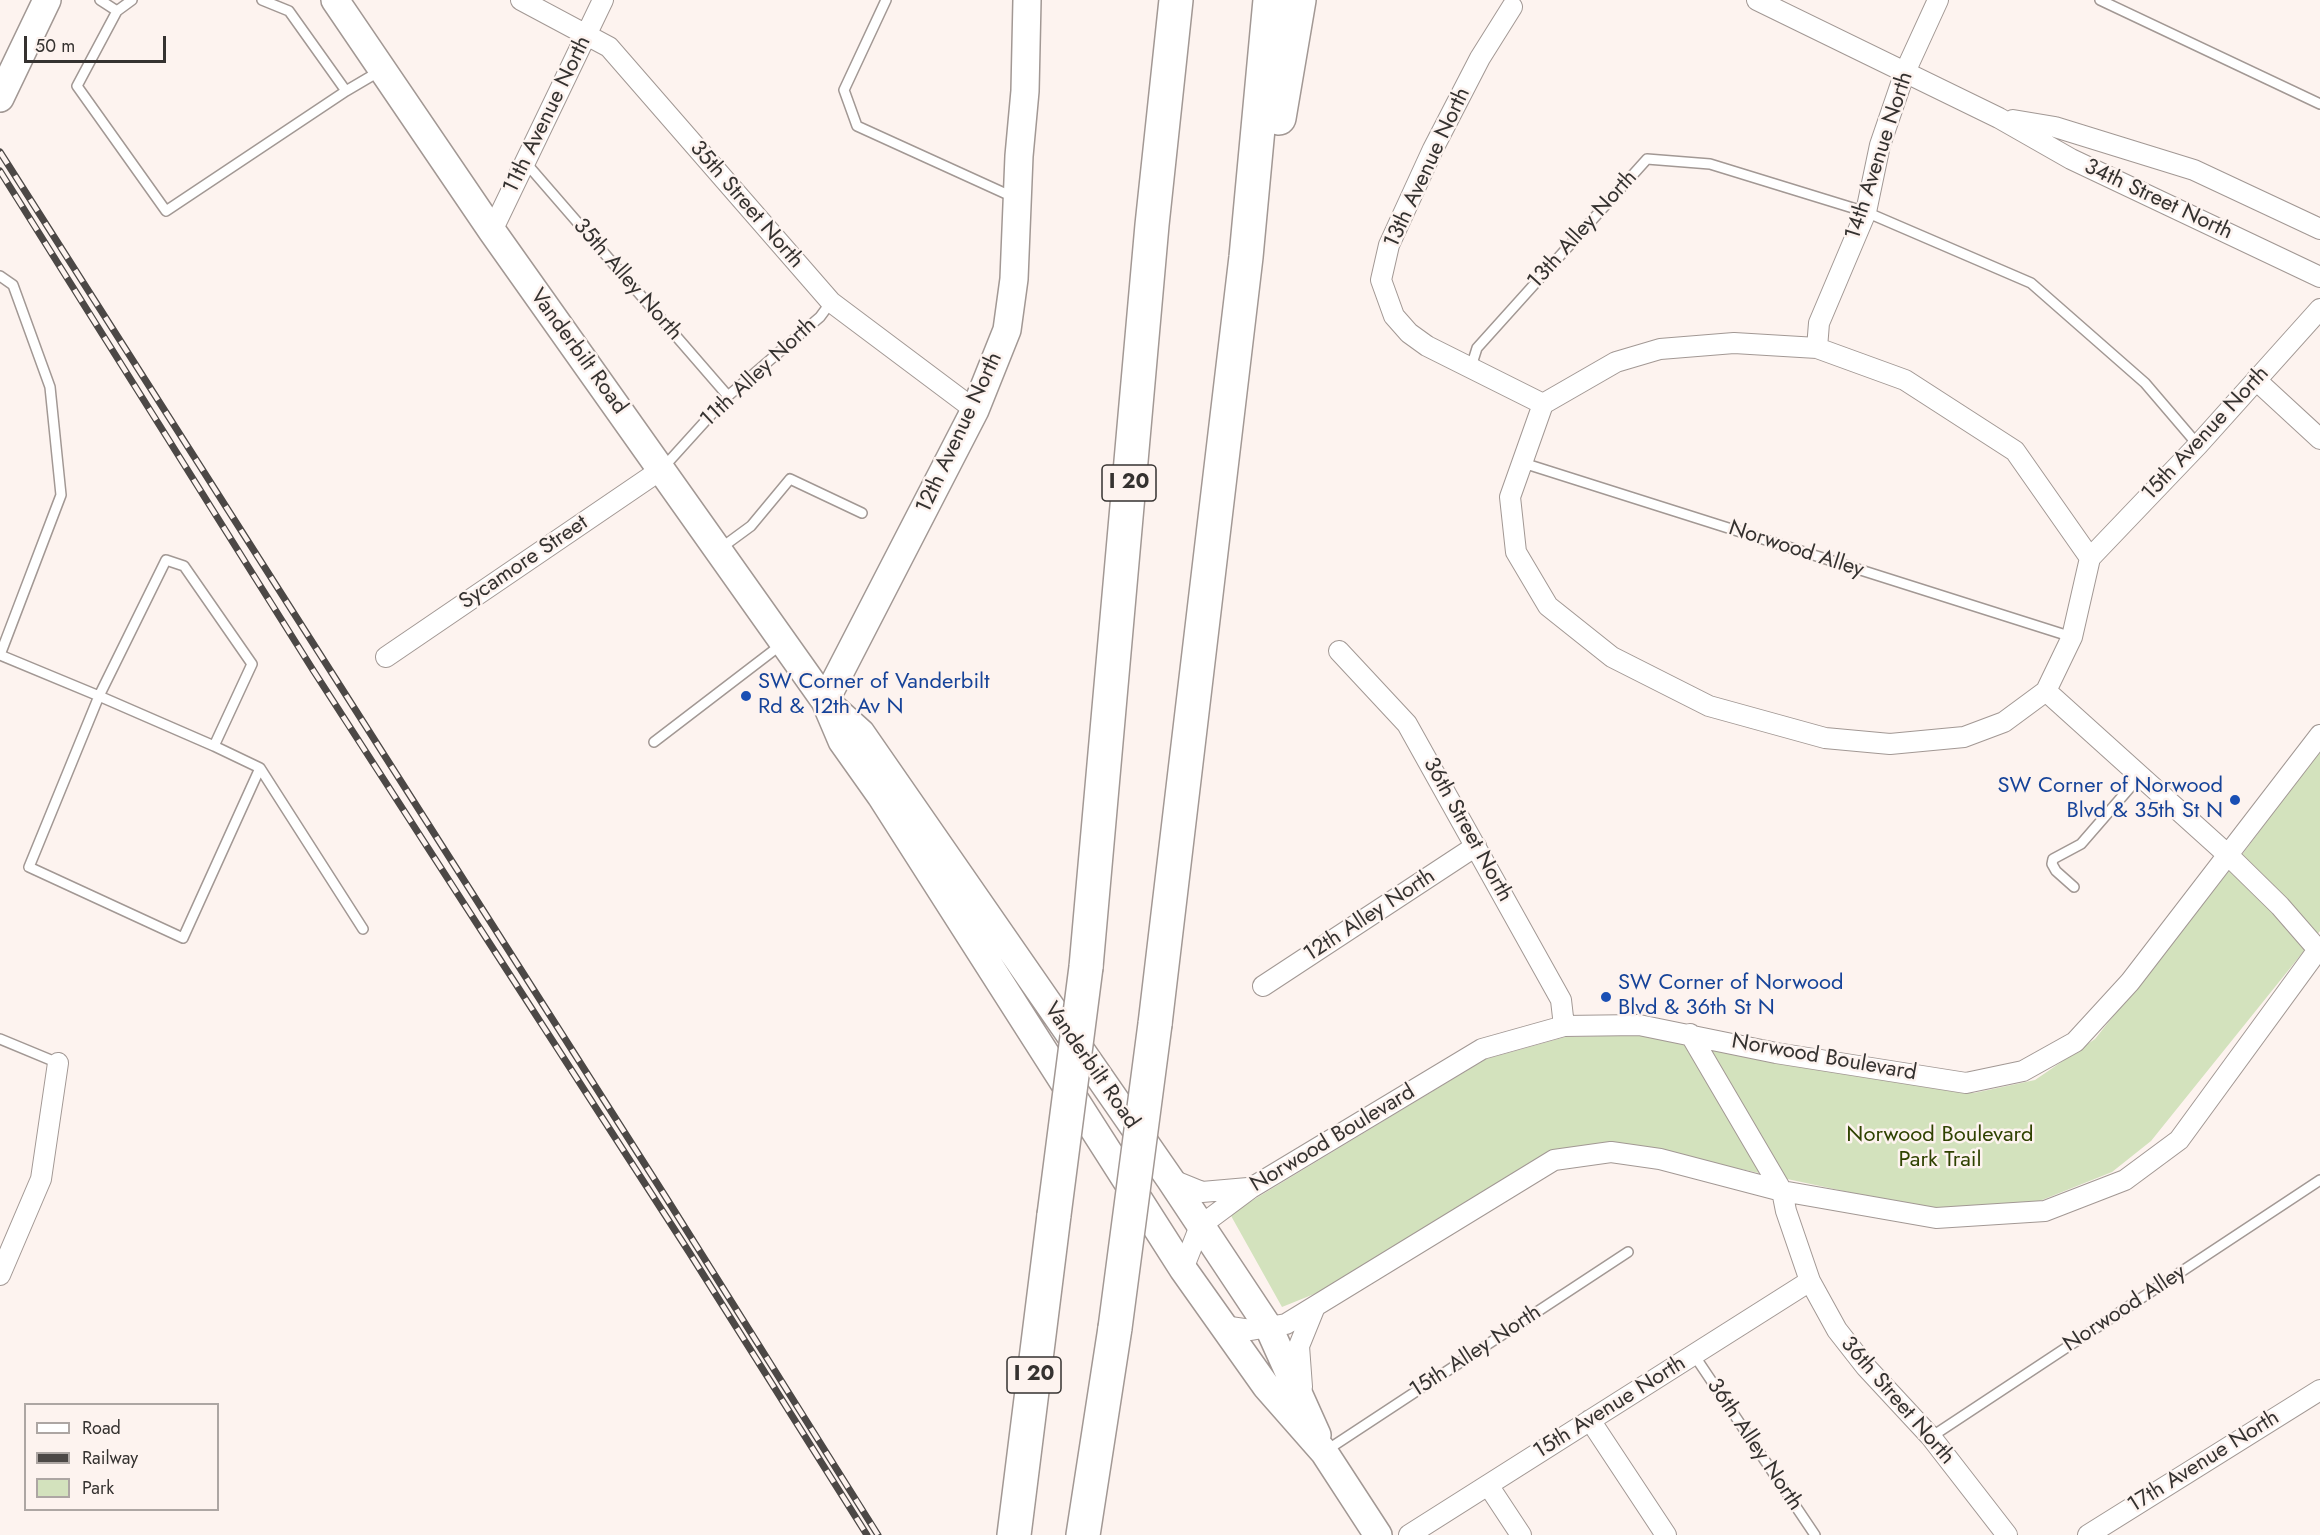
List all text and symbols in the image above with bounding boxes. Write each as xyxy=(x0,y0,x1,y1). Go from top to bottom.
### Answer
scale bar xyxy=(27,24,170,62)
street label: 11th Avenue North xyxy=(498,32,598,198)
text: 50 m xyxy=(35,33,75,59)
street label: 14th Avenue North xyxy=(1840,69,1920,243)
street label: 13th Avenue North xyxy=(1379,84,1477,252)
street label: 35th Street North xyxy=(683,136,809,274)
street label: 34th Street North xyxy=(2080,154,2236,246)
street label: 13th Alley North xyxy=(1523,165,1643,295)
street label: 35th Alley North xyxy=(567,214,687,346)
street label: Vanderbilt Road xyxy=(524,284,632,420)
street label: 11th Alley North xyxy=(696,313,822,433)
street label: 12th Avenue North xyxy=(911,348,1009,518)
street label: 15th Avenue North xyxy=(2137,361,2275,507)
road number: I 20 xyxy=(1102,465,1156,501)
street label: Sycamore Street xyxy=(455,510,593,616)
street label: Norwood Alley xyxy=(1725,516,1867,584)
place label: SW Corner of Vanderbilt Rd & 12th Av N xyxy=(758,670,989,722)
marker: SW Corner of Vanderbilt Rd & 12th Av N xyxy=(739,689,753,703)
street label: 36th Street North xyxy=(1417,753,1517,907)
place label: SW Corner of Norwood Blvd & 35th St N xyxy=(1998,774,2223,825)
marker: SW Corner of Norwood Blvd & 35th St N xyxy=(2228,793,2242,807)
street label: 12th Alley North xyxy=(1299,864,1441,968)
place label: SW Corner of Norwood Blvd & 36th St N xyxy=(1618,971,1843,1022)
marker: SW Corner of Norwood Blvd & 36th St N xyxy=(1599,990,1613,1004)
street label: Vanderbilt Road xyxy=(1038,998,1144,1134)
street label: Norwood Boulevard xyxy=(1729,1029,1919,1087)
street label: Norwood Boulevard xyxy=(1246,1079,1420,1199)
park label: Norwood Boulevard Park Trail xyxy=(1846,1123,2034,1174)
street label: Norwood Alley xyxy=(2059,1260,2191,1358)
street label: 15th Alley North xyxy=(1405,1300,1547,1404)
street label: 36th Street North xyxy=(1834,1332,1960,1470)
street label: 15th Avenue North xyxy=(1529,1351,1691,1465)
road number: I 20 xyxy=(1007,1357,1061,1393)
street label: 36th Alley North xyxy=(1700,1374,1808,1516)
legend xyxy=(24,1403,219,1511)
street label: 17th Avenue North xyxy=(2123,1405,2285,1519)
text: Road xyxy=(82,1415,121,1441)
text: Railway xyxy=(82,1445,138,1471)
text: Park xyxy=(82,1475,114,1501)

